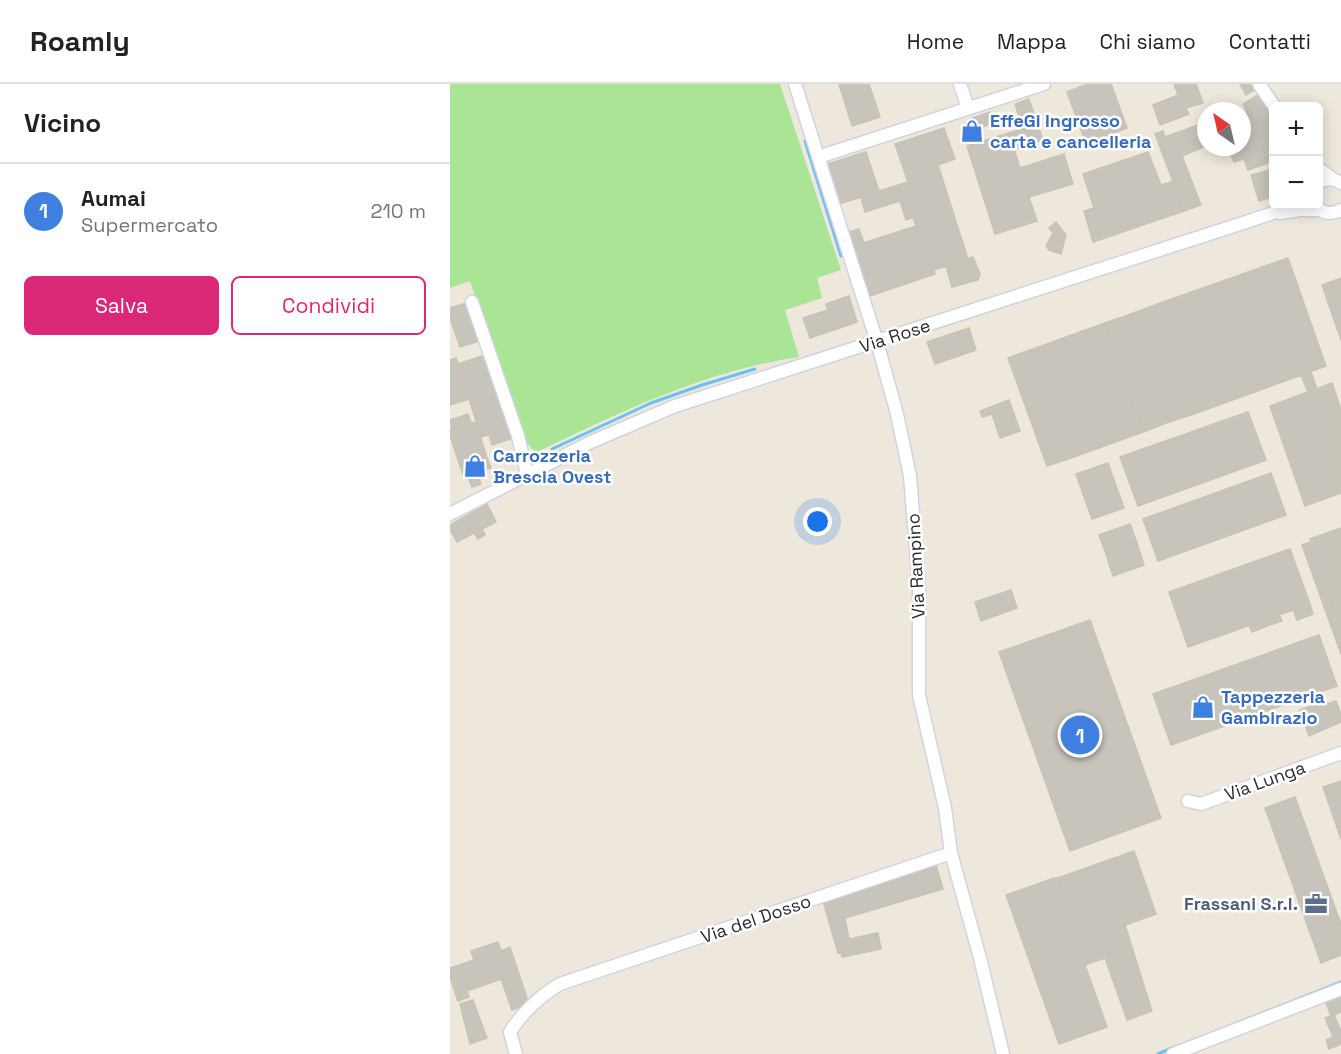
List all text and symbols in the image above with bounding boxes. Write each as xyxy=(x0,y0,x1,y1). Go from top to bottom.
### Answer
text: Roamly xyxy=(30,23,130,59)
text: Home xyxy=(907,28,964,55)
text: Mappa xyxy=(997,28,1066,55)
text: Chi siamo xyxy=(1099,28,1196,55)
text: Contatti xyxy=(1229,28,1311,55)
north arrow xyxy=(1197,102,1251,156)
map controls xyxy=(1269,102,1323,210)
button: + xyxy=(1269,102,1323,156)
text: Vicino xyxy=(24,106,101,140)
place label: EffeGi Ingrosso carta e cancelleria xyxy=(990,109,1152,153)
shop icon: EffeGi Ingrosso carta e cancelleria xyxy=(959,118,985,144)
button: − xyxy=(1269,156,1323,210)
text: Aumai xyxy=(81,184,146,212)
text: 1 xyxy=(39,198,48,224)
text: 210 m xyxy=(370,198,426,224)
text: Supermercato xyxy=(81,212,218,238)
button: Salva xyxy=(24,276,219,335)
button: Condividi xyxy=(231,276,426,335)
street label: Via Rose xyxy=(857,313,933,358)
place label: Carrozzeria Brescia Ovest xyxy=(493,444,612,488)
shop icon: Carrozzeria Brescia Ovest xyxy=(462,453,488,479)
your location xyxy=(803,507,832,536)
street label: Via Rampino xyxy=(901,513,930,620)
place label: Tappezzeria Gambirazio xyxy=(1221,685,1325,729)
shop icon: Tappezzeria Gambirazio xyxy=(1190,694,1216,720)
pin: 1 xyxy=(1060,712,1100,758)
street label: Via Lunga xyxy=(1221,755,1308,806)
street label: Via del Dosso xyxy=(698,889,814,948)
office icon: Frassani S.r.l. xyxy=(1303,891,1329,917)
place label: Frassani S.r.l. xyxy=(1184,892,1298,915)

